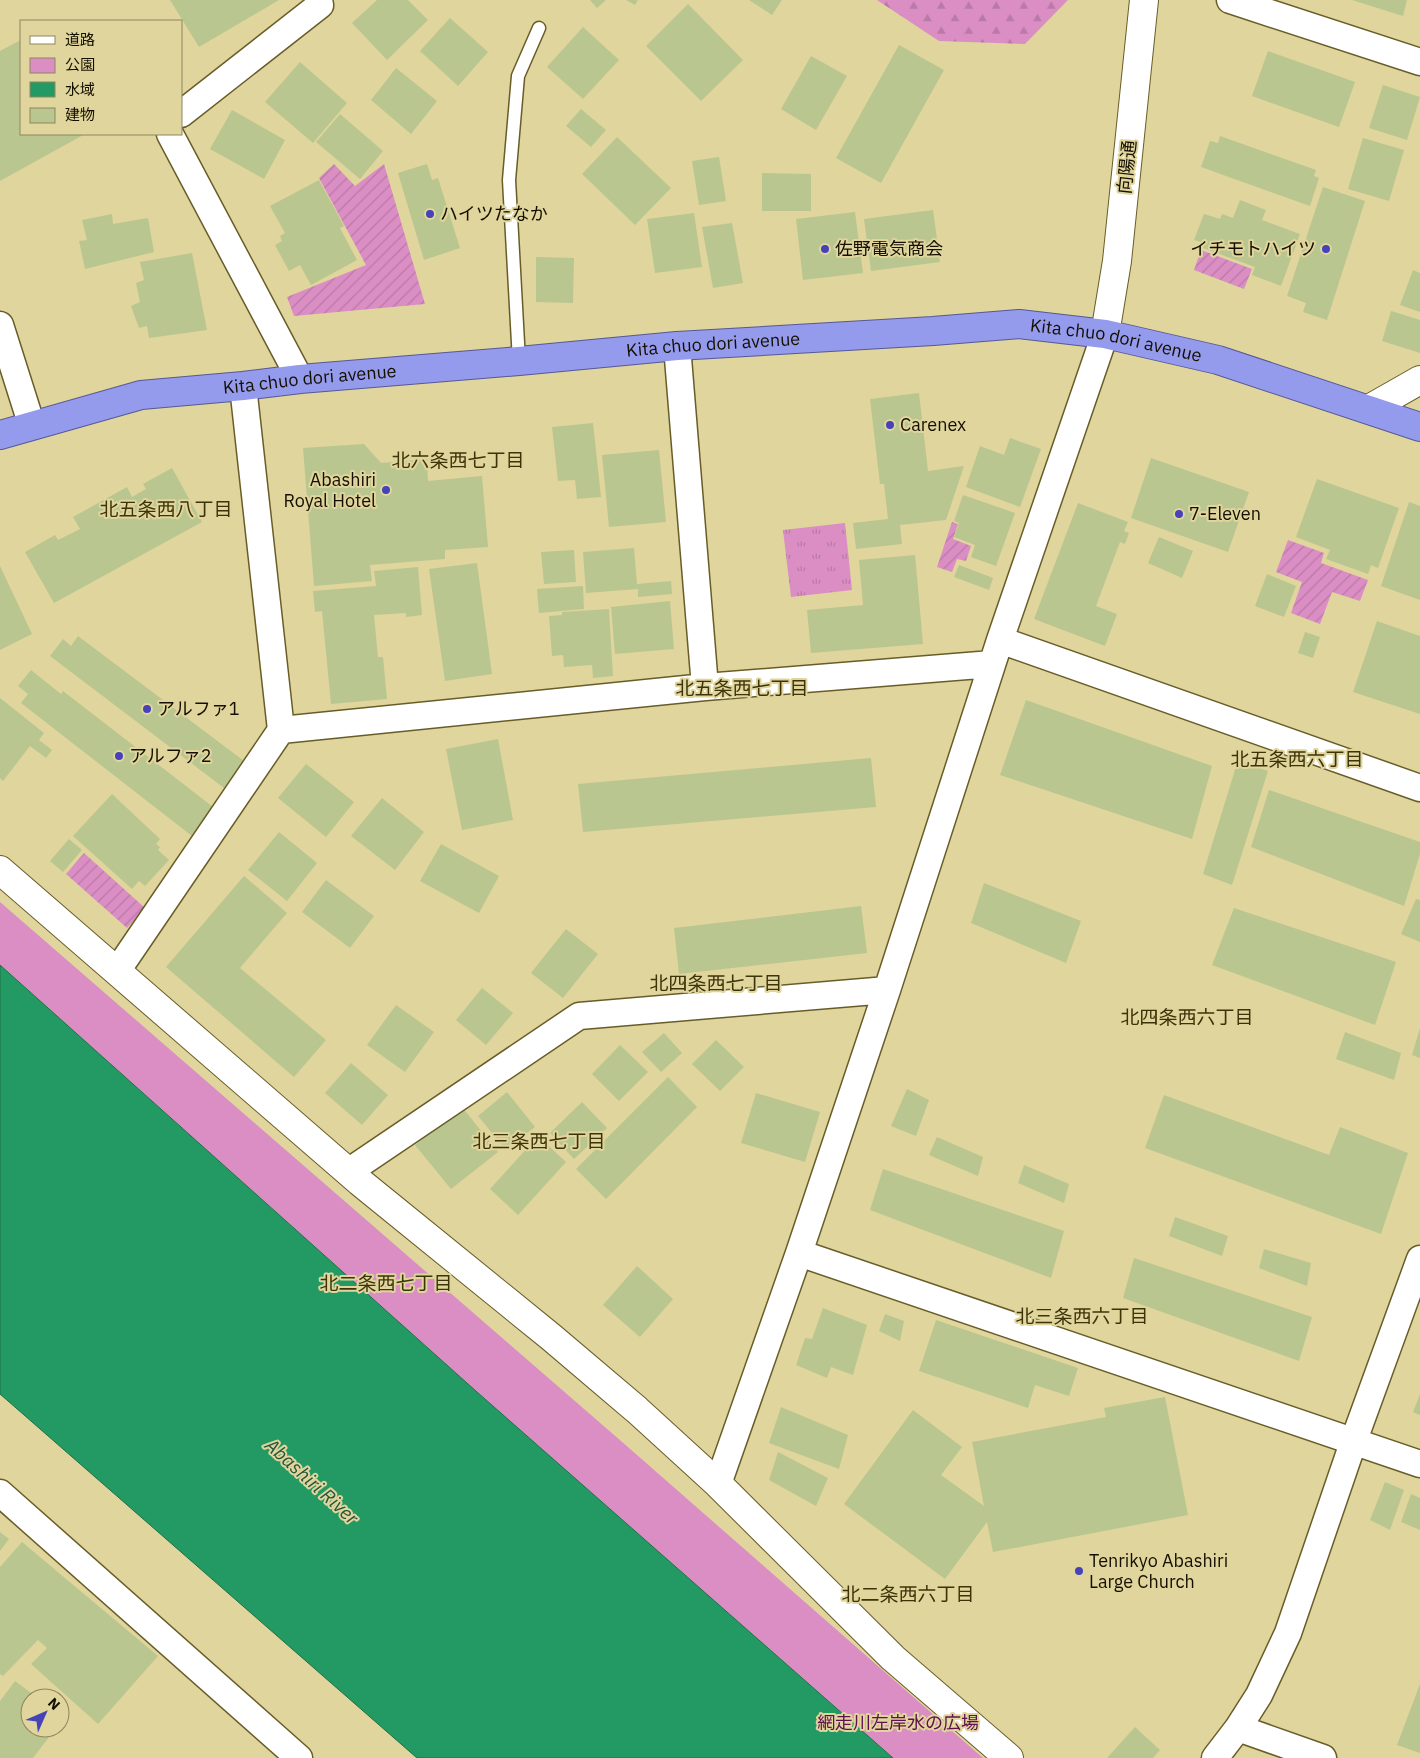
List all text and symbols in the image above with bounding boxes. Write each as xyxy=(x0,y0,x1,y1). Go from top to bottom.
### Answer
legend xyxy=(20,20,182,135)
text: 道路 xyxy=(65,30,95,49)
text: 公園 xyxy=(65,55,95,74)
text: 水域 xyxy=(65,80,95,99)
text: 建物 xyxy=(65,105,95,124)
street label: 向陽通 xyxy=(1112,139,1141,195)
place label: ハイツたなか xyxy=(440,202,548,225)
marker: ハイツたなか xyxy=(424,208,436,220)
place label: 佐野電気商会 xyxy=(835,237,943,260)
place label: イチモトハイツ xyxy=(1190,237,1316,260)
marker: 佐野電気商会 xyxy=(819,243,831,255)
marker: イチモトハイツ xyxy=(1320,243,1332,255)
street label: Kita chuo dori avenue xyxy=(1029,313,1204,367)
street label: Kita chuo dori avenue xyxy=(625,327,801,362)
street label: Kita chuo dori avenue xyxy=(222,359,397,399)
place label: Carenex xyxy=(900,413,966,436)
marker: Carenex xyxy=(884,419,896,431)
district label: 北六条西七丁目 xyxy=(391,448,525,472)
place label: Abashiri Royal Hotel xyxy=(283,468,376,512)
marker: Abashiri Royal Hotel xyxy=(380,484,392,496)
district label: 北五条西八丁目 xyxy=(99,497,233,521)
place label: 7-Eleven xyxy=(1189,502,1261,525)
marker: 7-Eleven xyxy=(1173,508,1185,520)
district label: 北五条西七丁目 xyxy=(675,676,809,700)
place label: アルファ1 xyxy=(157,697,240,720)
marker: アルファ1 xyxy=(141,703,153,715)
place label: アルファ2 xyxy=(129,744,212,767)
district label: 北五条西六丁目 xyxy=(1230,747,1364,771)
marker: アルファ2 xyxy=(113,750,125,762)
district label: 北四条西七丁目 xyxy=(649,971,783,995)
district label: 北四条西六丁目 xyxy=(1120,1005,1254,1029)
district label: 北三条西七丁目 xyxy=(472,1129,606,1153)
district label: 北二条西七丁目 xyxy=(319,1271,453,1295)
district label: 北三条西六丁目 xyxy=(1015,1304,1149,1328)
water label: Abashiri River xyxy=(260,1432,364,1530)
place label: Tenrikyo Abashiri Large Church xyxy=(1089,1549,1228,1593)
marker: Tenrikyo Abashiri Large Church xyxy=(1073,1565,1085,1577)
district label: 北二条西六丁目 xyxy=(841,1582,975,1606)
north arrow xyxy=(20,1688,70,1738)
text: N xyxy=(44,1694,64,1714)
park label: 網走川左岸水の広場 xyxy=(817,1711,979,1734)

